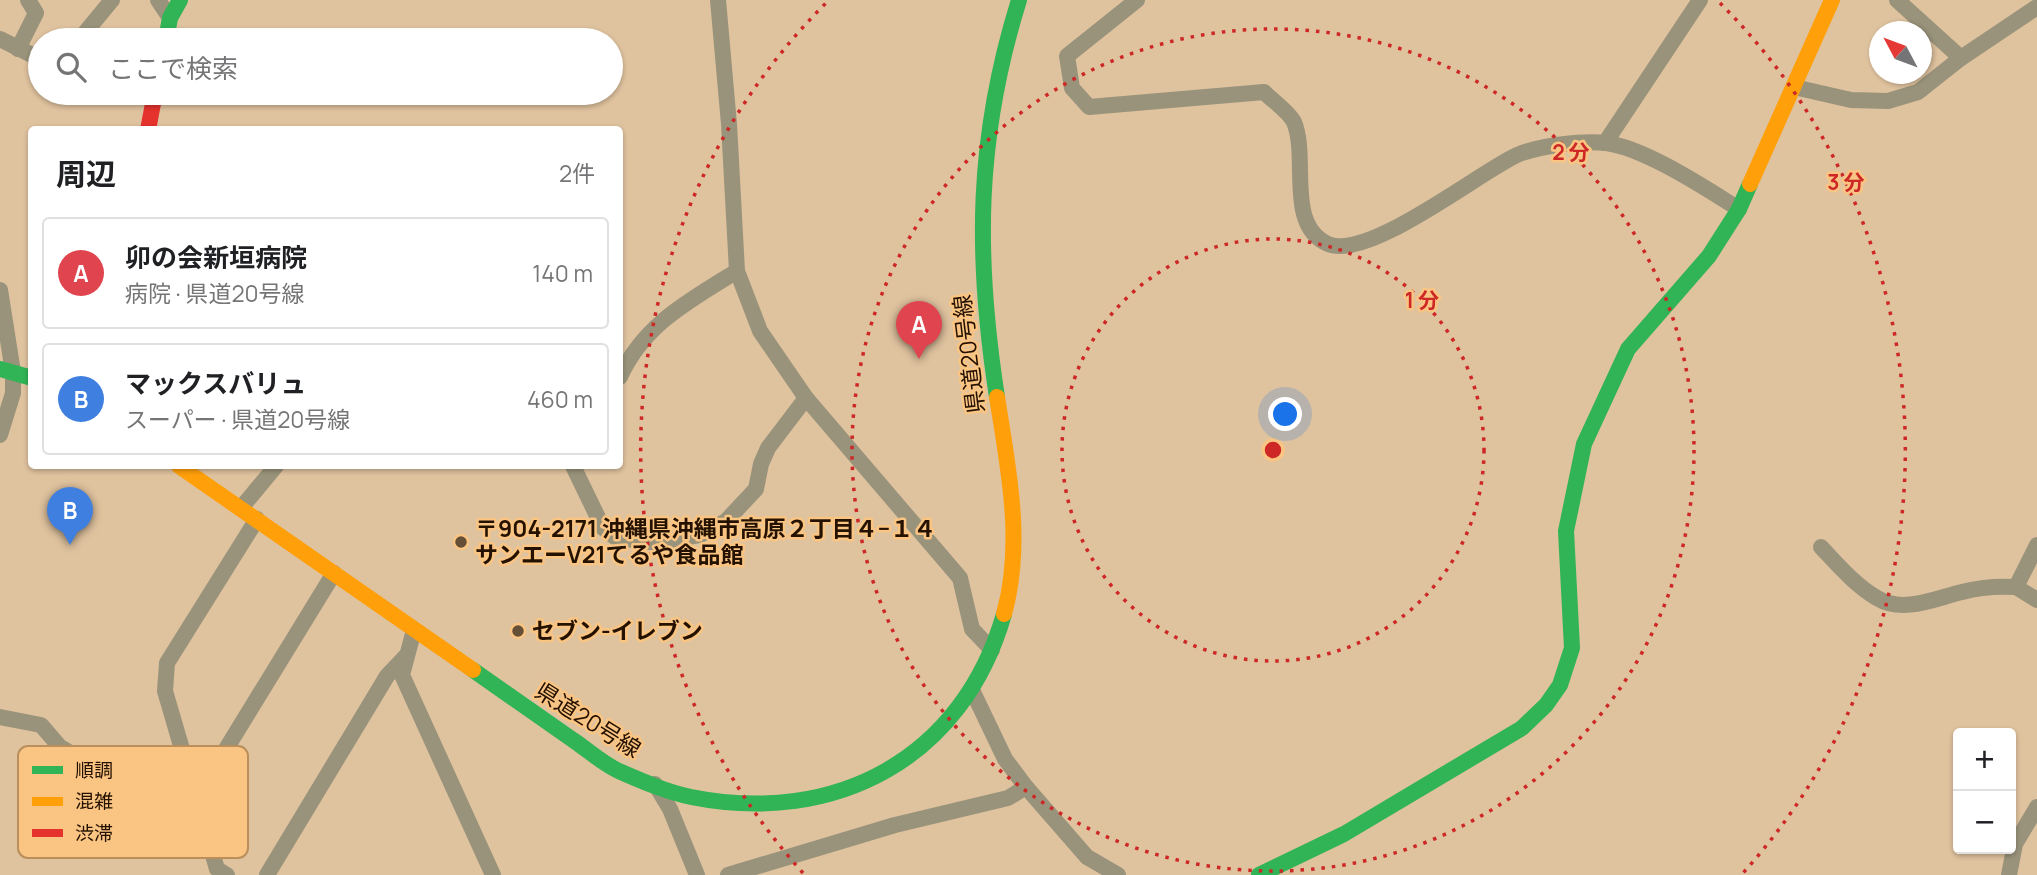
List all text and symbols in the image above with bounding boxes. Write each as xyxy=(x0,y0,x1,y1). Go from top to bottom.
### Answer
north arrow xyxy=(1869,21,1932,84)
search box xyxy=(28,28,623,105)
icon: search xyxy=(52,48,90,86)
text: ここで検索 xyxy=(108,50,238,86)
text: 2 分 xyxy=(1552,138,1590,166)
text: 周辺 xyxy=(56,153,116,194)
text: 2件 xyxy=(559,157,595,189)
text: 3 分 xyxy=(1827,168,1865,196)
text: 卯の会新垣病院 xyxy=(125,239,307,275)
text: A xyxy=(73,257,89,289)
text: 140 m xyxy=(532,257,593,289)
text: 病院 · 県道20号線 xyxy=(125,277,305,309)
text: 1 分 xyxy=(1405,286,1439,314)
street label: 県道20号線 xyxy=(945,293,991,415)
pin: A xyxy=(896,301,942,359)
text: マックスバリュ xyxy=(125,365,306,401)
text: B xyxy=(74,383,88,415)
text: 460 m xyxy=(527,383,593,415)
your location xyxy=(1268,397,1302,431)
text: スーパー · 県道20号線 xyxy=(125,403,350,435)
centre of rings xyxy=(1261,438,1285,462)
pin: B xyxy=(47,487,93,545)
place label: 〒904-2171 沖縄県沖縄市高原２丁目４−１４ サンエーV21てるや食品館 xyxy=(475,512,936,570)
marker: 〒904-2171 沖縄県沖縄市高原２丁目４−１４ サンエーV21てるや食品館 xyxy=(453,534,469,550)
place label: セブン-イレブン xyxy=(532,614,703,646)
marker: セブン-イレブン xyxy=(510,623,526,639)
street label: 県道20号線 xyxy=(530,674,648,764)
map controls xyxy=(1953,728,2016,854)
button: + xyxy=(1953,728,2016,791)
legend xyxy=(18,746,248,858)
text: 順調 xyxy=(75,757,113,783)
text: 混雑 xyxy=(75,788,113,814)
button: − xyxy=(1953,791,2016,854)
text: 渋滞 xyxy=(75,820,113,846)

